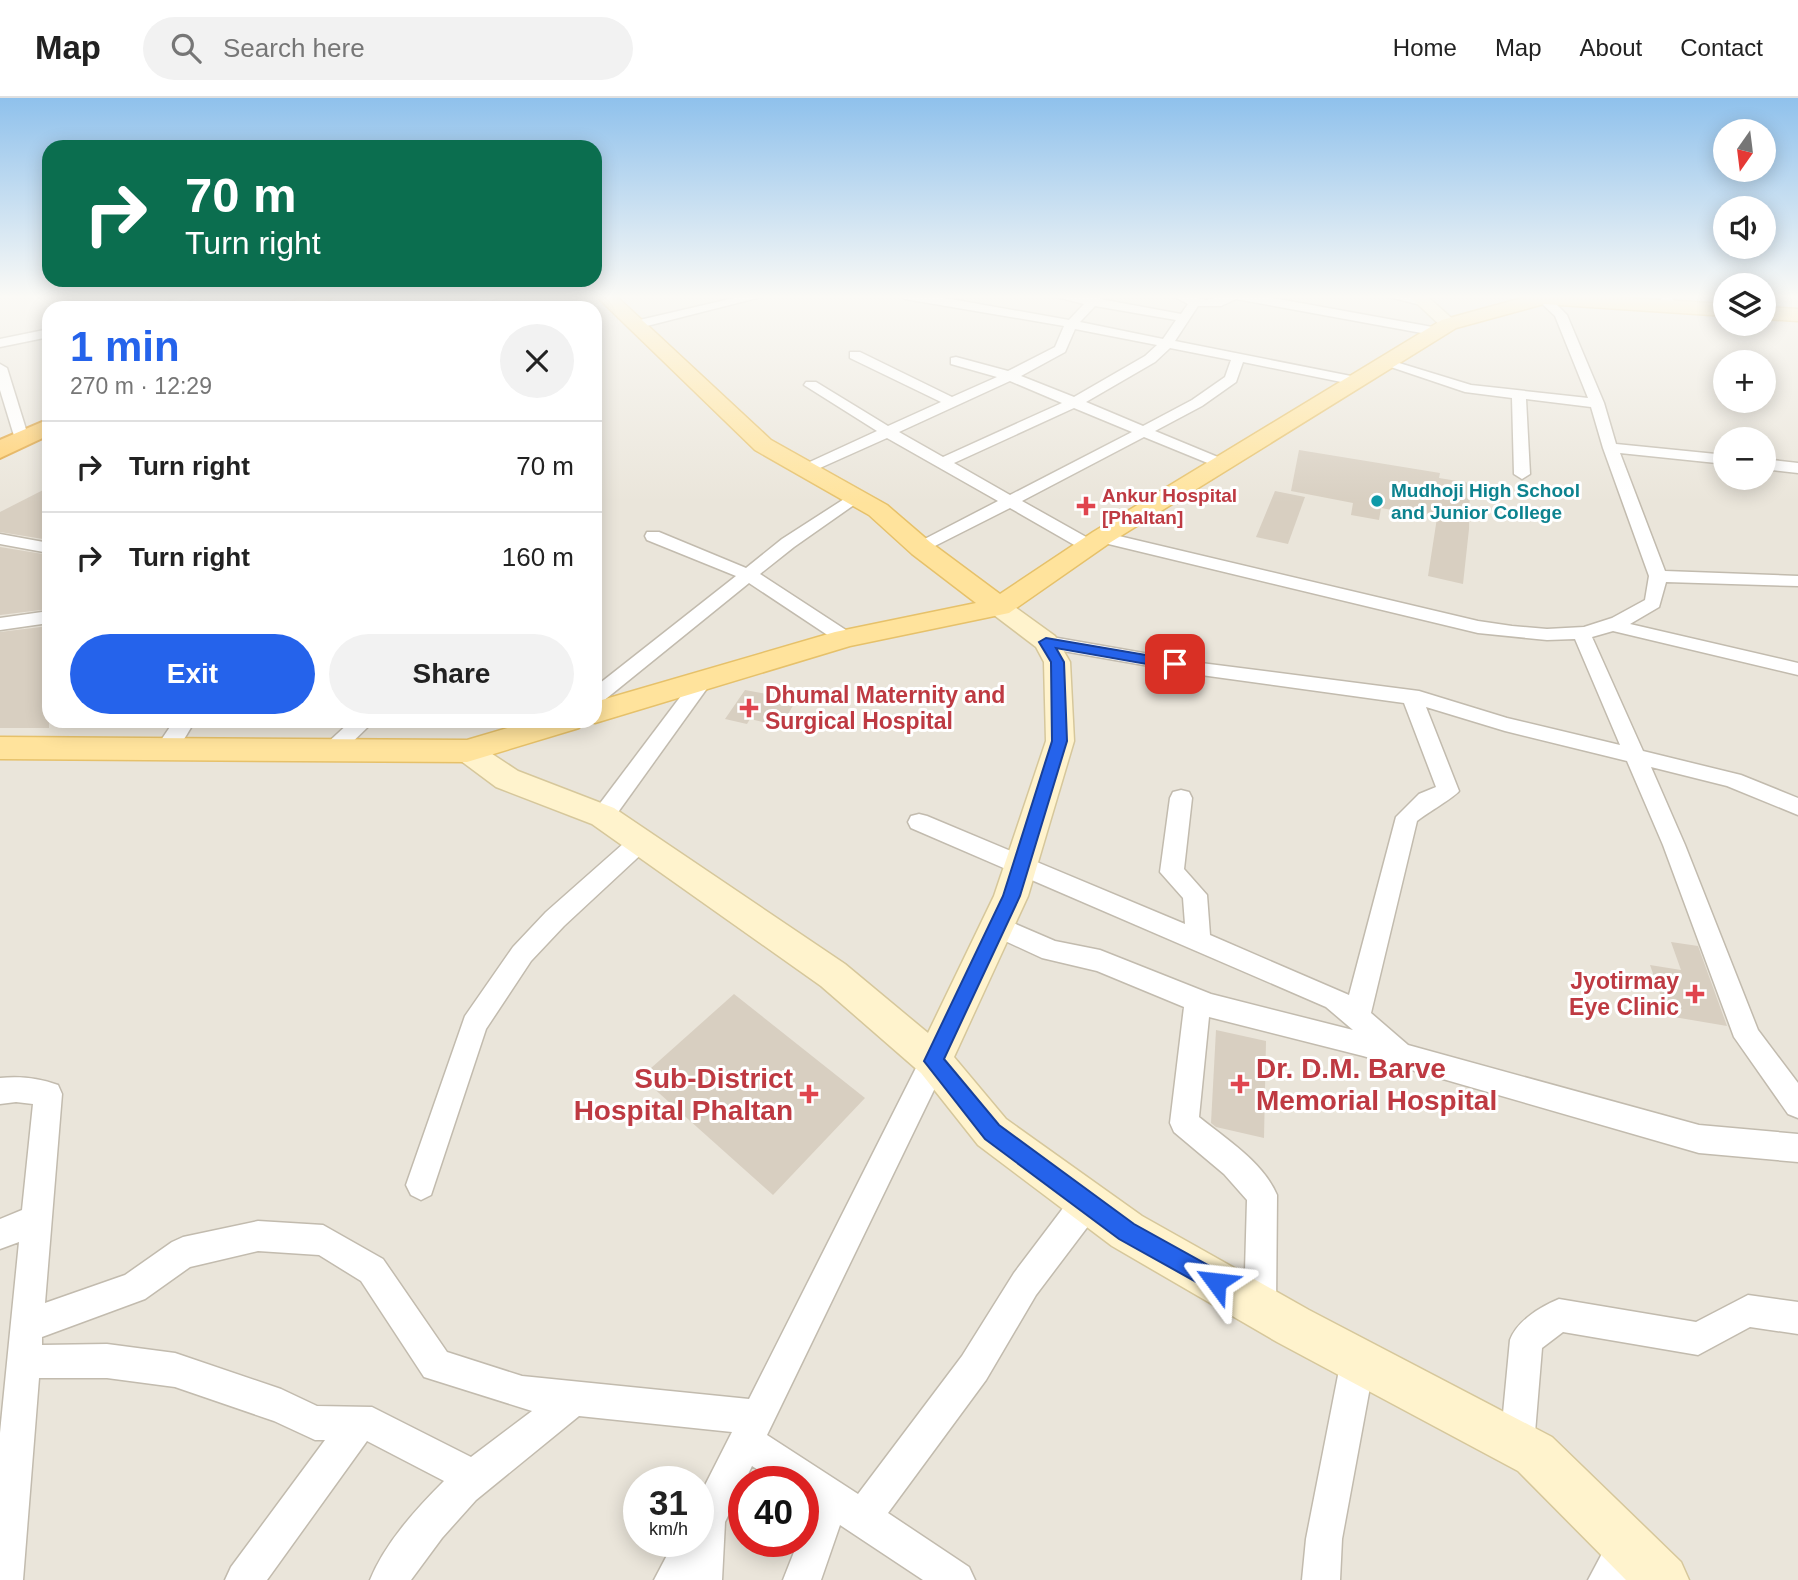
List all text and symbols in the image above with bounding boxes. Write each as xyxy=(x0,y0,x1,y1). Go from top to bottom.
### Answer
search box xyxy=(143,17,633,80)
text: Map xyxy=(35,29,101,66)
icon: search xyxy=(167,29,205,67)
text: Search here xyxy=(223,33,365,63)
text: Home xyxy=(1393,34,1457,61)
text: Map xyxy=(1495,34,1542,61)
text: About xyxy=(1580,34,1642,61)
text: Contact xyxy=(1680,34,1763,61)
north arrow xyxy=(1713,119,1776,182)
map controls xyxy=(1713,119,1776,490)
icon: right xyxy=(70,168,161,259)
text: 70 m xyxy=(185,168,297,222)
button: sound xyxy=(1713,196,1776,259)
text: Turn right xyxy=(185,225,321,261)
button: layers xyxy=(1713,273,1776,336)
text: 1 min xyxy=(70,323,180,370)
button: close xyxy=(500,324,574,398)
button: + xyxy=(1713,350,1776,413)
text: 270 m · 12:29 xyxy=(70,373,212,399)
button: − xyxy=(1713,427,1776,490)
icon: right xyxy=(70,448,108,486)
text: Turn right xyxy=(129,451,250,481)
text: 70 m xyxy=(516,451,574,481)
place label: Mudhoji High School and Junior College xyxy=(1391,480,1580,523)
place label: Ankur Hospital [Phaltan] xyxy=(1102,485,1237,528)
marker: Mudhoji High School and Junior College xyxy=(1369,493,1385,509)
marker: Ankur Hospital [Phaltan] xyxy=(1076,496,1096,516)
icon: right xyxy=(70,539,108,577)
text: Turn right xyxy=(129,542,250,572)
text: 160 m xyxy=(502,542,574,572)
button: Exit xyxy=(70,634,315,714)
button: Share xyxy=(329,634,574,714)
pin xyxy=(1145,634,1205,694)
icon: arrive xyxy=(1156,645,1194,683)
place label: Dhumal Maternity and Surgical Hospital xyxy=(765,682,1005,734)
marker: Dhumal Maternity and Surgical Hospital xyxy=(739,698,759,718)
place label: Jyotirmay Eye Clinic xyxy=(1569,968,1679,1020)
marker: Jyotirmay Eye Clinic xyxy=(1685,984,1705,1004)
place label: Dr. D.M. Barve Memorial Hospital xyxy=(1256,1053,1497,1116)
place label: Sub-District Hospital Phaltan xyxy=(574,1063,793,1126)
marker: Dr. D.M. Barve Memorial Hospital xyxy=(1230,1074,1250,1094)
marker: Sub-District Hospital Phaltan xyxy=(799,1084,819,1104)
position arrow xyxy=(1179,1245,1253,1319)
speed limit sign: 40 xyxy=(728,1466,819,1557)
text: 31 xyxy=(649,1483,688,1522)
text: km/h xyxy=(649,1519,688,1539)

